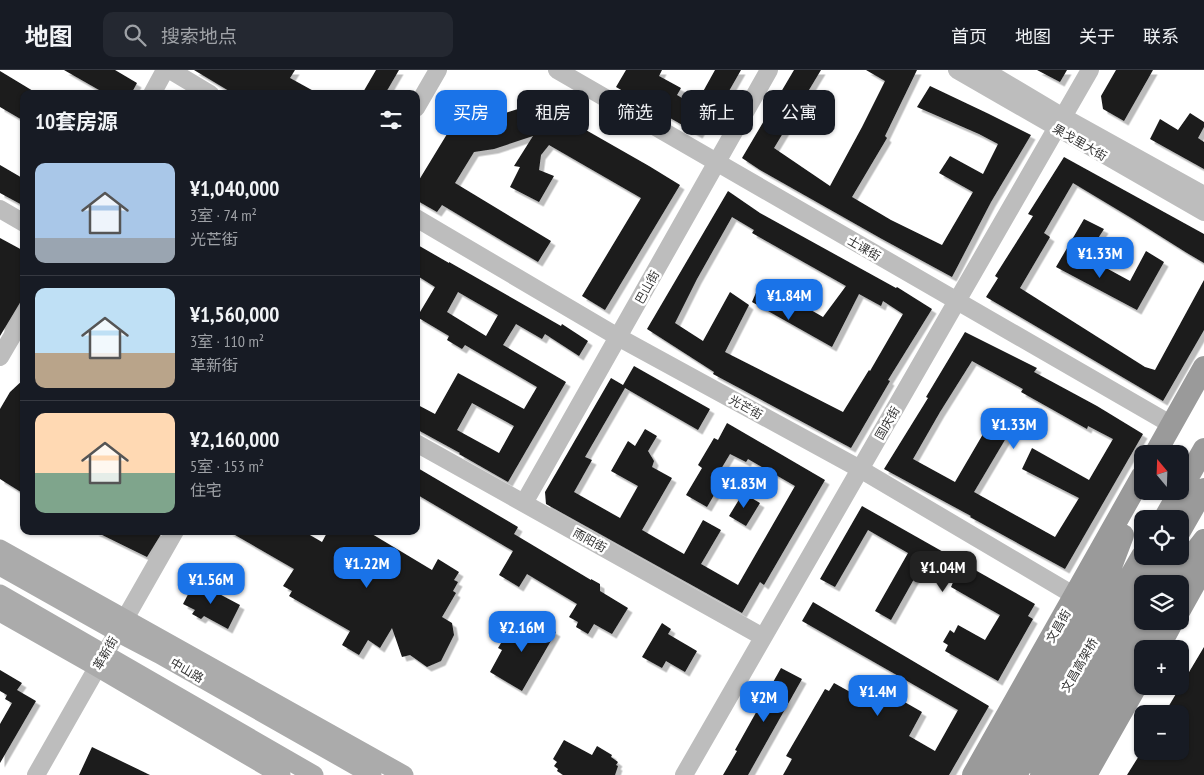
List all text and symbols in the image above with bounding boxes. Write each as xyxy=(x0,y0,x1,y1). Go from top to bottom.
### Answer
search box xyxy=(103,12,453,57)
text: 地图 xyxy=(25,21,73,52)
icon: search xyxy=(121,21,149,49)
text: 搜索地点 xyxy=(161,24,237,48)
text: 首页 xyxy=(951,25,987,48)
text: 地图 xyxy=(1015,25,1051,48)
text: 关于 xyxy=(1079,25,1115,48)
text: 联系 xyxy=(1143,25,1179,48)
chip: 买房 xyxy=(435,90,507,135)
chip: 租房 xyxy=(517,90,589,135)
chip: 筛选 xyxy=(599,90,671,135)
chip: 新上 xyxy=(681,90,753,135)
chip: 公寓 xyxy=(763,90,835,135)
icon: filters xyxy=(377,106,405,134)
text: 10套房源 xyxy=(35,108,118,135)
street label: 果戈里大街 xyxy=(1050,121,1110,163)
text: ¥1,040,000 xyxy=(190,175,279,202)
icon: home xyxy=(75,183,135,243)
text: 3室 · 74 m² xyxy=(190,205,257,225)
text: 光芒街 xyxy=(190,229,238,249)
street label: 士课街 xyxy=(845,233,883,263)
pin: ¥1.33M xyxy=(1059,236,1141,279)
text: ¥1.33M xyxy=(1078,243,1122,263)
street label: 巴山街 xyxy=(632,268,662,306)
pin: ¥1.84M xyxy=(748,278,830,321)
text: ¥1.84M xyxy=(767,285,811,305)
text: ¥1,560,000 xyxy=(190,301,279,328)
icon: home xyxy=(75,308,135,368)
text: 3室 · 110 m² xyxy=(190,331,264,351)
text: 革新街 xyxy=(190,355,238,375)
street label: 光芒街 xyxy=(727,392,765,422)
street label: 国庆街 xyxy=(872,404,902,442)
pin: ¥1.33M xyxy=(973,408,1055,450)
text: ¥1.33M xyxy=(992,414,1036,434)
text: ¥2,160,000 xyxy=(190,426,279,453)
icon: home xyxy=(75,433,135,493)
north arrow xyxy=(1134,445,1189,500)
map controls xyxy=(1134,445,1189,760)
text: 5室 · 153 m² xyxy=(190,456,264,476)
pin: ¥1.83M xyxy=(703,466,785,509)
text: ¥1.83M xyxy=(722,473,766,493)
text: 住宅 xyxy=(190,480,222,500)
button: locate xyxy=(1134,510,1189,565)
street label: 雨阳街 xyxy=(571,525,609,555)
pin: ¥1.22M xyxy=(326,546,408,589)
pin: ¥1.04M xyxy=(902,550,984,593)
text: ¥1.22M xyxy=(345,553,389,573)
text: ¥1.04M xyxy=(921,557,965,577)
pin: ¥1.56M xyxy=(170,562,252,605)
text: ¥1.56M xyxy=(189,569,233,589)
button: layers xyxy=(1134,575,1189,630)
street label: 文昌街 xyxy=(1043,607,1073,645)
pin: ¥2.16M xyxy=(481,610,563,653)
text: ¥2.16M xyxy=(500,617,544,637)
street label: 革新街 xyxy=(90,634,120,672)
street label: 文昌高架桥 xyxy=(1058,635,1100,695)
button: + xyxy=(1134,640,1189,695)
street label: 中山路 xyxy=(168,655,206,685)
pin: ¥1.4M xyxy=(843,674,913,717)
pin: ¥2M xyxy=(740,680,788,723)
text: ¥1.4M xyxy=(860,681,896,701)
text: ¥2M xyxy=(751,687,777,707)
button: − xyxy=(1134,705,1189,760)

